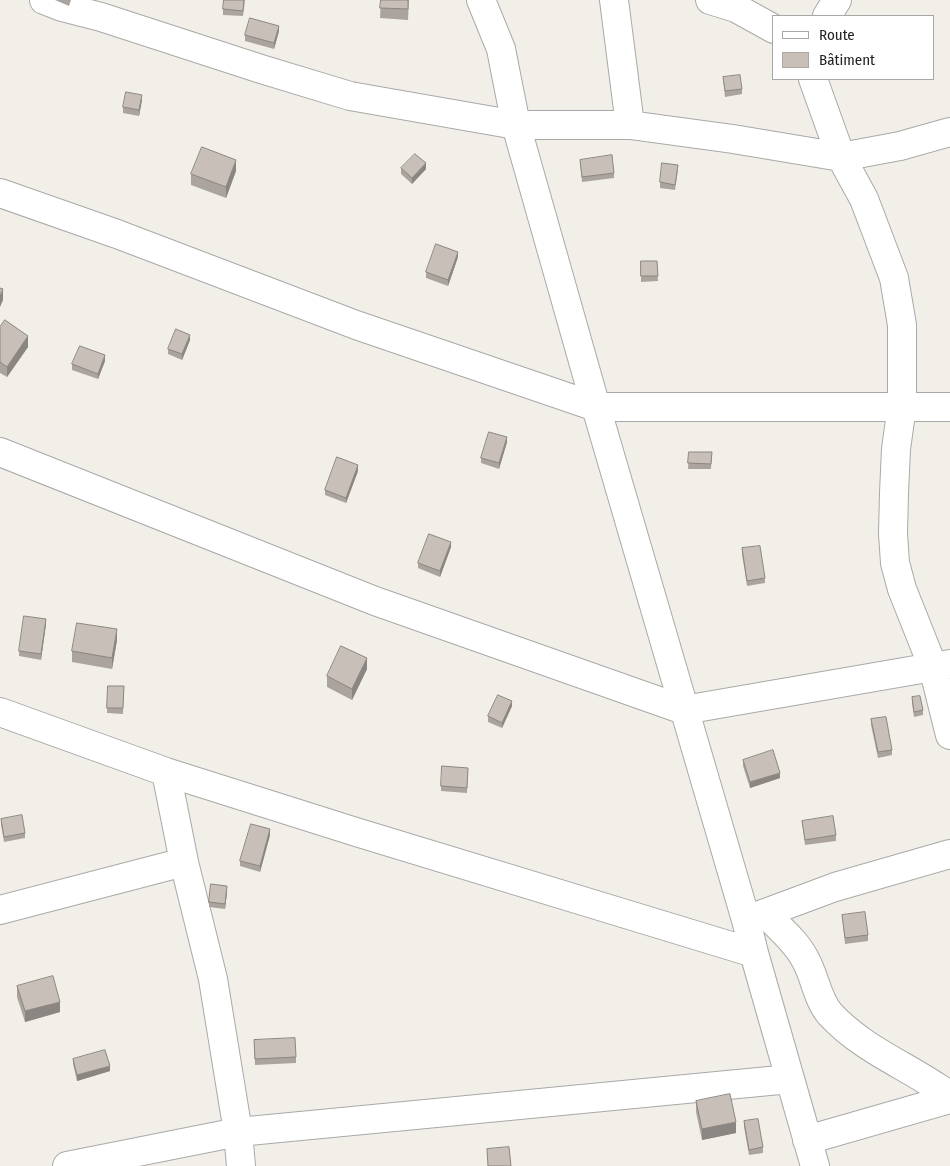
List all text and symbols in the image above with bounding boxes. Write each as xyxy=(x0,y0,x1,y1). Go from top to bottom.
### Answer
legend xyxy=(772,15,935,80)
text: Route xyxy=(819,26,855,44)
text: Bâtiment xyxy=(819,51,875,69)

